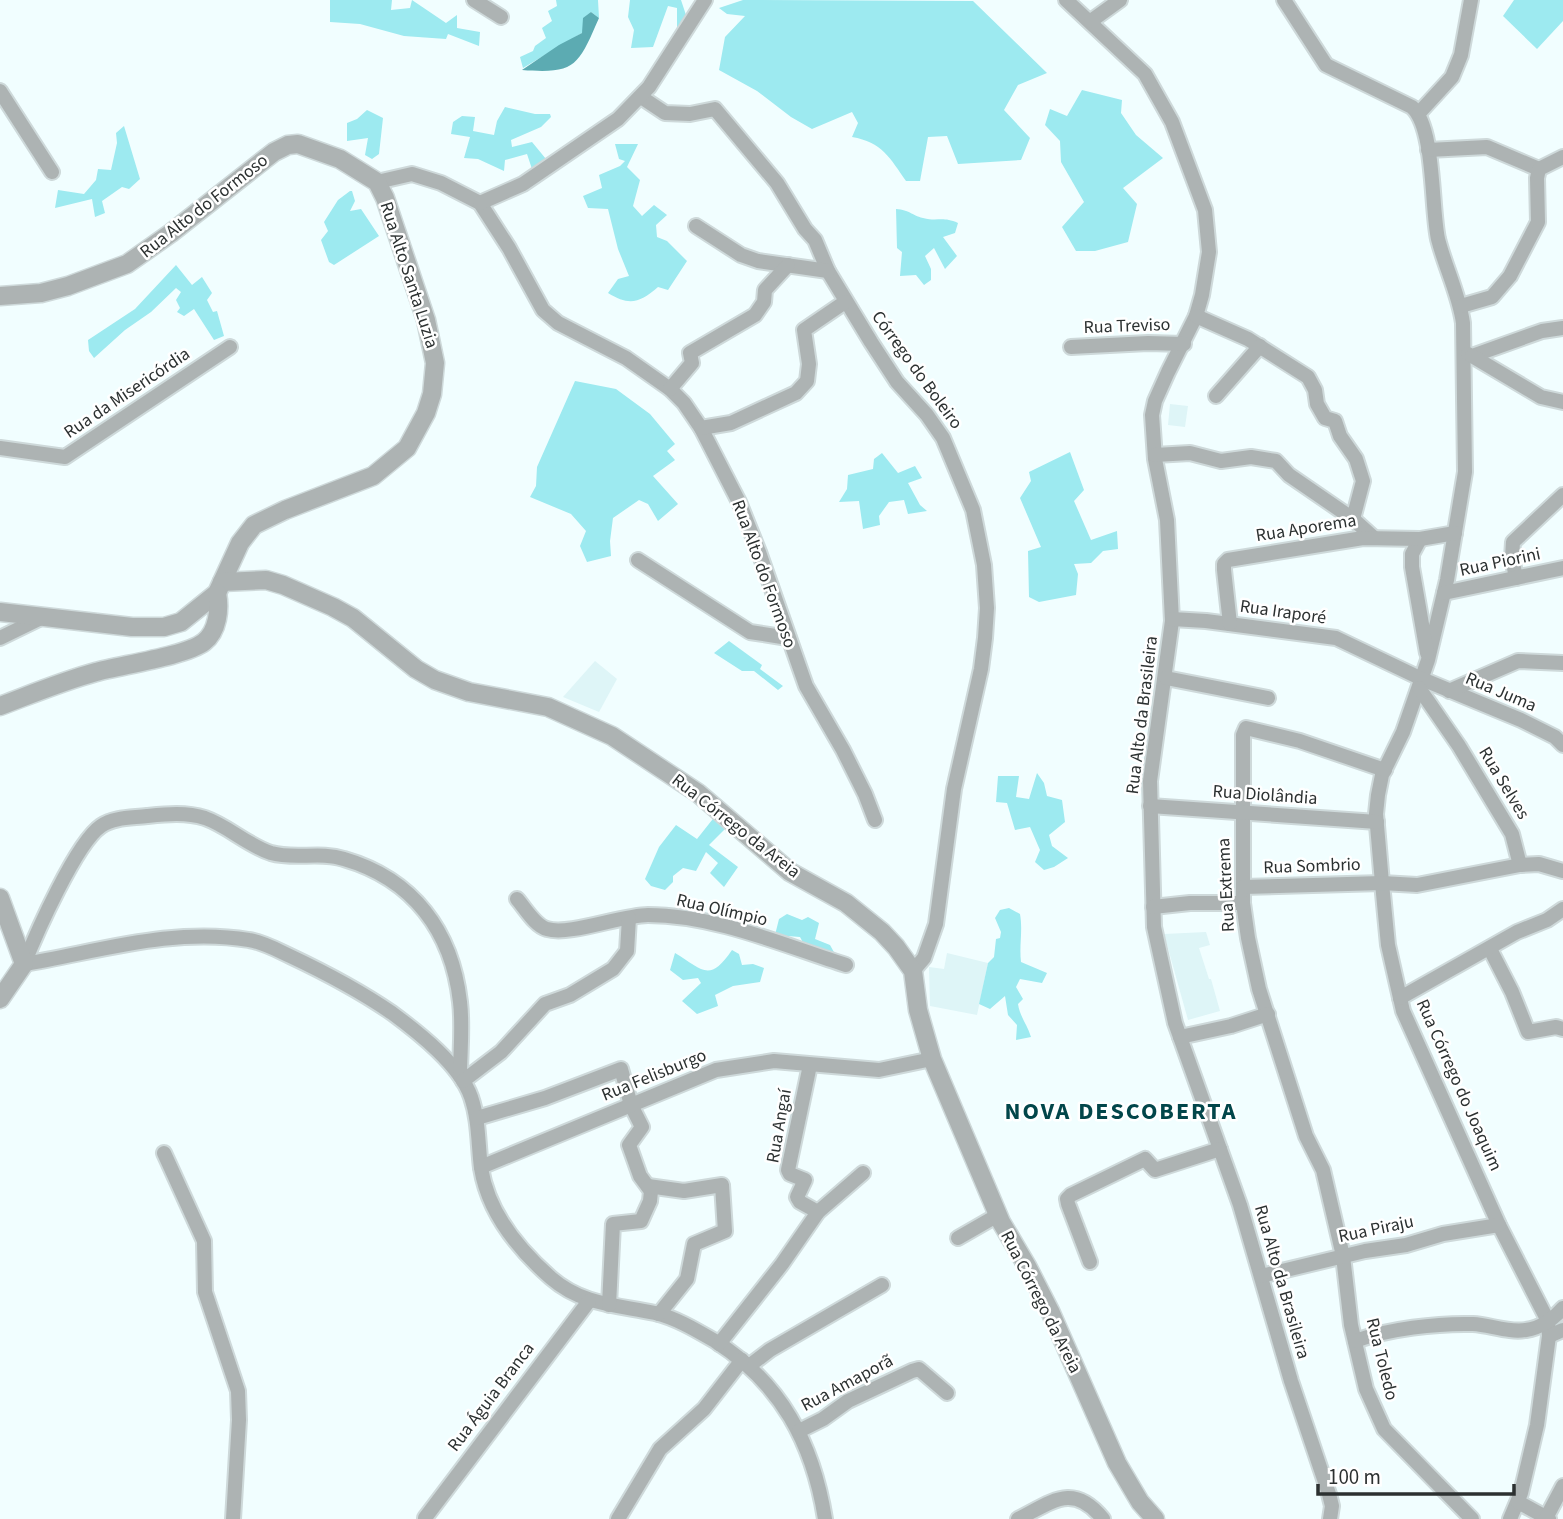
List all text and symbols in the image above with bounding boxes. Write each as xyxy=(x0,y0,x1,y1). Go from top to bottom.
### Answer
street label: Rua Alto do Formoso xyxy=(135,148,273,264)
street label: Rua Alto Santa Luzia xyxy=(374,199,444,351)
street label: Córrego do Boleiro xyxy=(866,306,968,434)
street label: Rua Treviso xyxy=(1083,312,1171,340)
street label: Rua da Misericórdia xyxy=(59,341,195,445)
street label: Rua Alto do Formoso xyxy=(726,496,802,652)
street label: Rua Aporema xyxy=(1254,508,1358,548)
street label: Rua Piorini xyxy=(1457,541,1543,583)
street label: Rua Iraporé xyxy=(1238,594,1328,630)
street label: Rua Alto da Brasileira xyxy=(1120,634,1164,796)
street label: Rua Juma xyxy=(1462,666,1540,718)
street label: Rua Selves xyxy=(1473,742,1535,824)
street label: Rua Córrego da Areia xyxy=(666,768,806,884)
street label: Rua Diolândia xyxy=(1212,779,1318,811)
street label: Rua Extrema xyxy=(1211,837,1241,933)
street label: Rua Sombrio xyxy=(1263,852,1361,880)
street label: Rua Olímpio xyxy=(674,887,770,933)
street label: Rua Córrego do Joaquim xyxy=(1410,995,1508,1175)
street label: Rua Felisburgo xyxy=(598,1043,710,1107)
street label: Rua Angaí xyxy=(760,1087,798,1165)
district label: NOVA DESCOBERTA xyxy=(1005,1094,1237,1129)
street label: Rua Alto da Brasileira xyxy=(1248,1202,1316,1362)
street label: Rua Piraju xyxy=(1336,1209,1416,1249)
street label: Rua Córrego da Areia xyxy=(994,1226,1088,1378)
street label: Rua Toledo xyxy=(1360,1315,1404,1403)
street label: Rua Águia Branca xyxy=(442,1337,540,1457)
street label: Rua Amaporã xyxy=(796,1348,898,1418)
scale bar xyxy=(1318,1452,1514,1496)
text: 100 m xyxy=(1328,1462,1381,1492)

